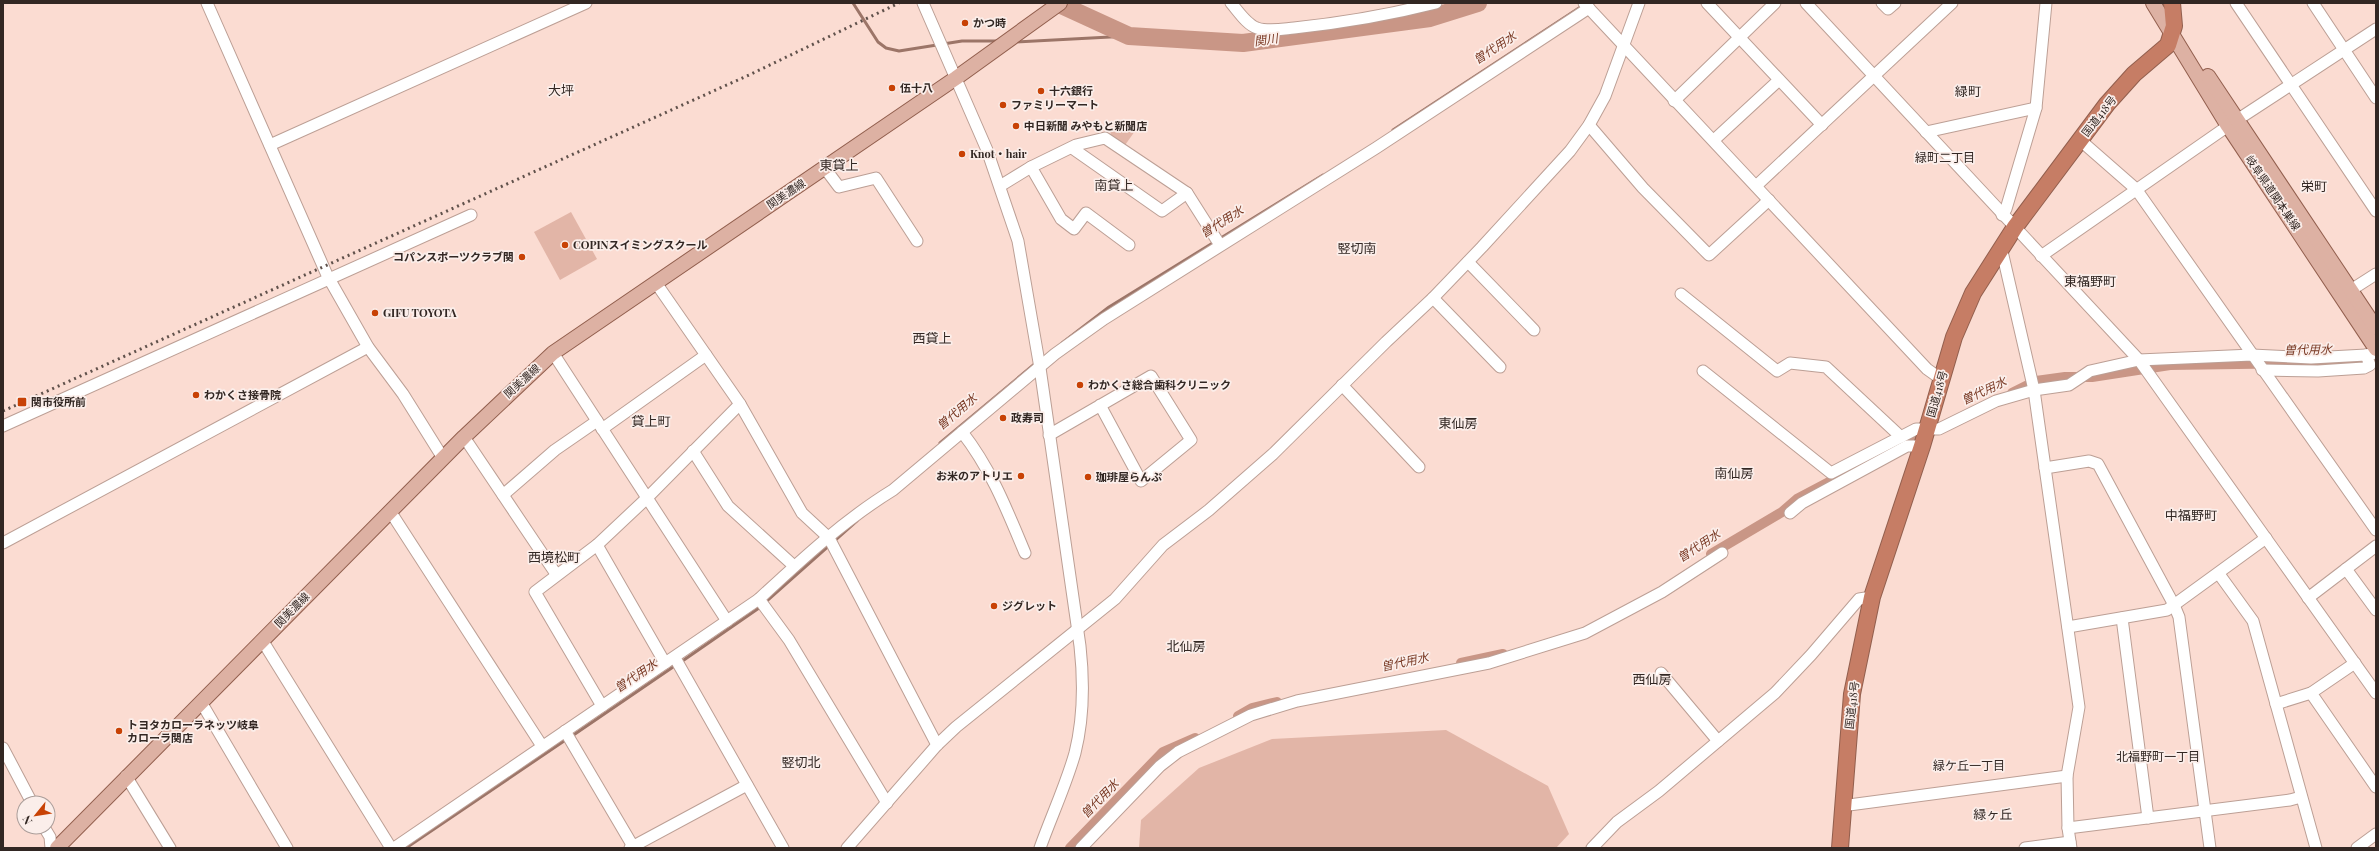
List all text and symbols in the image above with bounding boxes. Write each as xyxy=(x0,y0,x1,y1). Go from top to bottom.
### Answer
place label: かつ時 xyxy=(973,15,1006,30)
marker: かつ時 xyxy=(960,18,970,28)
water label: 曽代用水 xyxy=(1470,26,1521,67)
water label: 関川 xyxy=(1253,29,1281,49)
place label: 伍十八 xyxy=(900,80,933,95)
district label: 大坪 xyxy=(548,81,574,98)
district label: 緑町 xyxy=(1955,82,1981,99)
marker: 伍十八 xyxy=(887,83,897,93)
place label: 十六銀行 xyxy=(1049,83,1093,98)
marker: 十六銀行 xyxy=(1036,86,1046,96)
street label: 国道418号 xyxy=(2078,92,2119,139)
place label: ファミリーマート xyxy=(1011,97,1099,112)
marker: ファミリーマート xyxy=(998,100,1008,110)
place label: 中日新聞 みやもと新聞店 xyxy=(1024,118,1147,133)
marker: 中日新聞 みやもと新聞店 xyxy=(1011,121,1021,131)
place label: Knot・hair xyxy=(970,146,1028,161)
marker: Knot・hair xyxy=(957,149,967,159)
district label: 緑町二丁目 xyxy=(1915,149,1975,165)
street label: 岐阜県道関本巣線 xyxy=(2243,152,2304,233)
district label: 東貸上 xyxy=(819,156,859,173)
street label: 関美濃線 xyxy=(763,175,808,212)
district label: 南貸上 xyxy=(1094,176,1134,193)
district label: 栄町 xyxy=(2301,177,2327,194)
water label: 曽代用水 xyxy=(1197,201,1248,241)
place label: COPINスイミングスクール xyxy=(573,237,707,252)
district label: 竪切南 xyxy=(1337,239,1377,256)
marker: COPINスイミングスクール xyxy=(560,240,570,250)
place label: コパンスポーツクラブ関 xyxy=(393,249,514,264)
marker: コパンスポーツクラブ関 xyxy=(517,252,527,262)
district label: 東福野町 xyxy=(2064,272,2116,289)
place label: GIFU TOYOTA xyxy=(383,305,457,320)
marker: GIFU TOYOTA xyxy=(370,308,380,318)
district label: 西貸上 xyxy=(912,329,952,346)
water label: 曽代用水 xyxy=(2284,341,2334,357)
street label: 関美濃線 xyxy=(500,360,543,401)
street label: 国道418号 xyxy=(1923,369,1950,419)
water label: 曽代用水 xyxy=(1958,372,2011,407)
place label: わかくさ総合歯科クリニック xyxy=(1088,377,1231,392)
marker: わかくさ総合歯科クリニック xyxy=(1075,380,1085,390)
place label: わかくさ接骨院 xyxy=(204,387,281,402)
water label: 曽代用水 xyxy=(933,388,981,433)
marker: わかくさ接骨院 xyxy=(191,390,201,400)
place label: 関市役所前 xyxy=(31,394,86,409)
marker: 関市役所前 xyxy=(16,396,28,408)
place label: 政寿司 xyxy=(1011,410,1044,425)
district label: 貸上町 xyxy=(631,412,671,429)
marker: 政寿司 xyxy=(998,413,1008,423)
district label: 東仙房 xyxy=(1438,414,1478,431)
district label: 南仙房 xyxy=(1714,464,1754,481)
place label: お米のアトリエ xyxy=(936,468,1013,483)
place label: 珈琲屋らんぷ xyxy=(1096,469,1162,484)
marker: お米のアトリエ xyxy=(1016,471,1026,481)
marker: 珈琲屋らんぷ xyxy=(1083,472,1093,482)
district label: 中福野町 xyxy=(2165,506,2217,523)
water label: 曽代用水 xyxy=(1674,524,1725,565)
district label: 西境松町 xyxy=(528,548,580,565)
street label: 関美濃線 xyxy=(271,589,313,631)
place label: ジグレット xyxy=(1002,598,1057,613)
marker: ジグレット xyxy=(989,601,999,611)
district label: 北仙房 xyxy=(1166,637,1206,654)
water label: 曽代用水 xyxy=(1380,648,1432,674)
water label: 曽代用水 xyxy=(611,654,661,695)
district label: 西仙房 xyxy=(1632,670,1672,687)
street label: 国道418号 xyxy=(1841,680,1862,730)
place label: トヨタカローラネッツ岐阜 カローラ関店 xyxy=(127,717,259,745)
marker: トヨタカローラネッツ岐阜 カローラ関店 xyxy=(114,726,124,736)
district label: 北福野町一丁目 xyxy=(2116,748,2200,764)
district label: 竪切北 xyxy=(781,753,821,770)
district label: 緑ケ丘一丁目 xyxy=(1933,757,2005,773)
water label: 曽代用水 xyxy=(1077,774,1123,821)
north arrow xyxy=(16,795,56,835)
district label: 緑ヶ丘 xyxy=(1973,805,2013,822)
text: N xyxy=(18,813,35,827)

